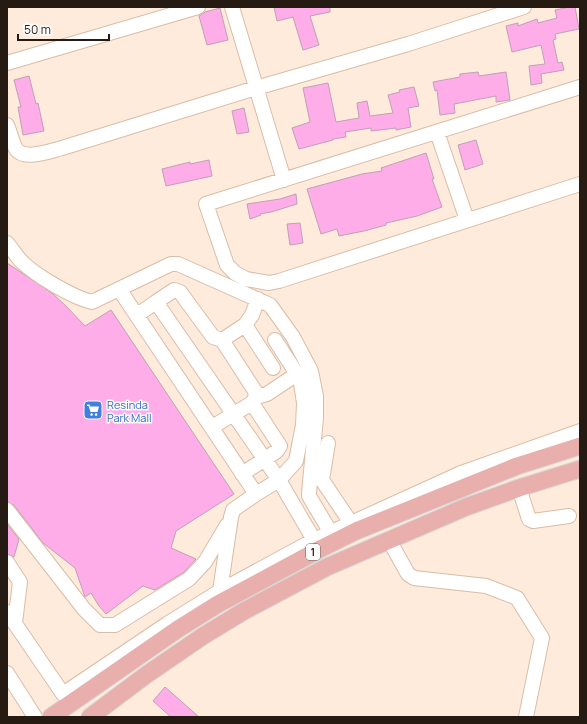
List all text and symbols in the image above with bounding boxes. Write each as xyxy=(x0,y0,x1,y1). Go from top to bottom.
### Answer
scale bar xyxy=(18,16,109,42)
text: 50 m xyxy=(24,21,51,38)
place label: Resinda Park Mall xyxy=(107,397,152,425)
supermarket icon: Resinda Park Mall xyxy=(82,399,104,421)
road number: 1 xyxy=(306,544,320,560)

